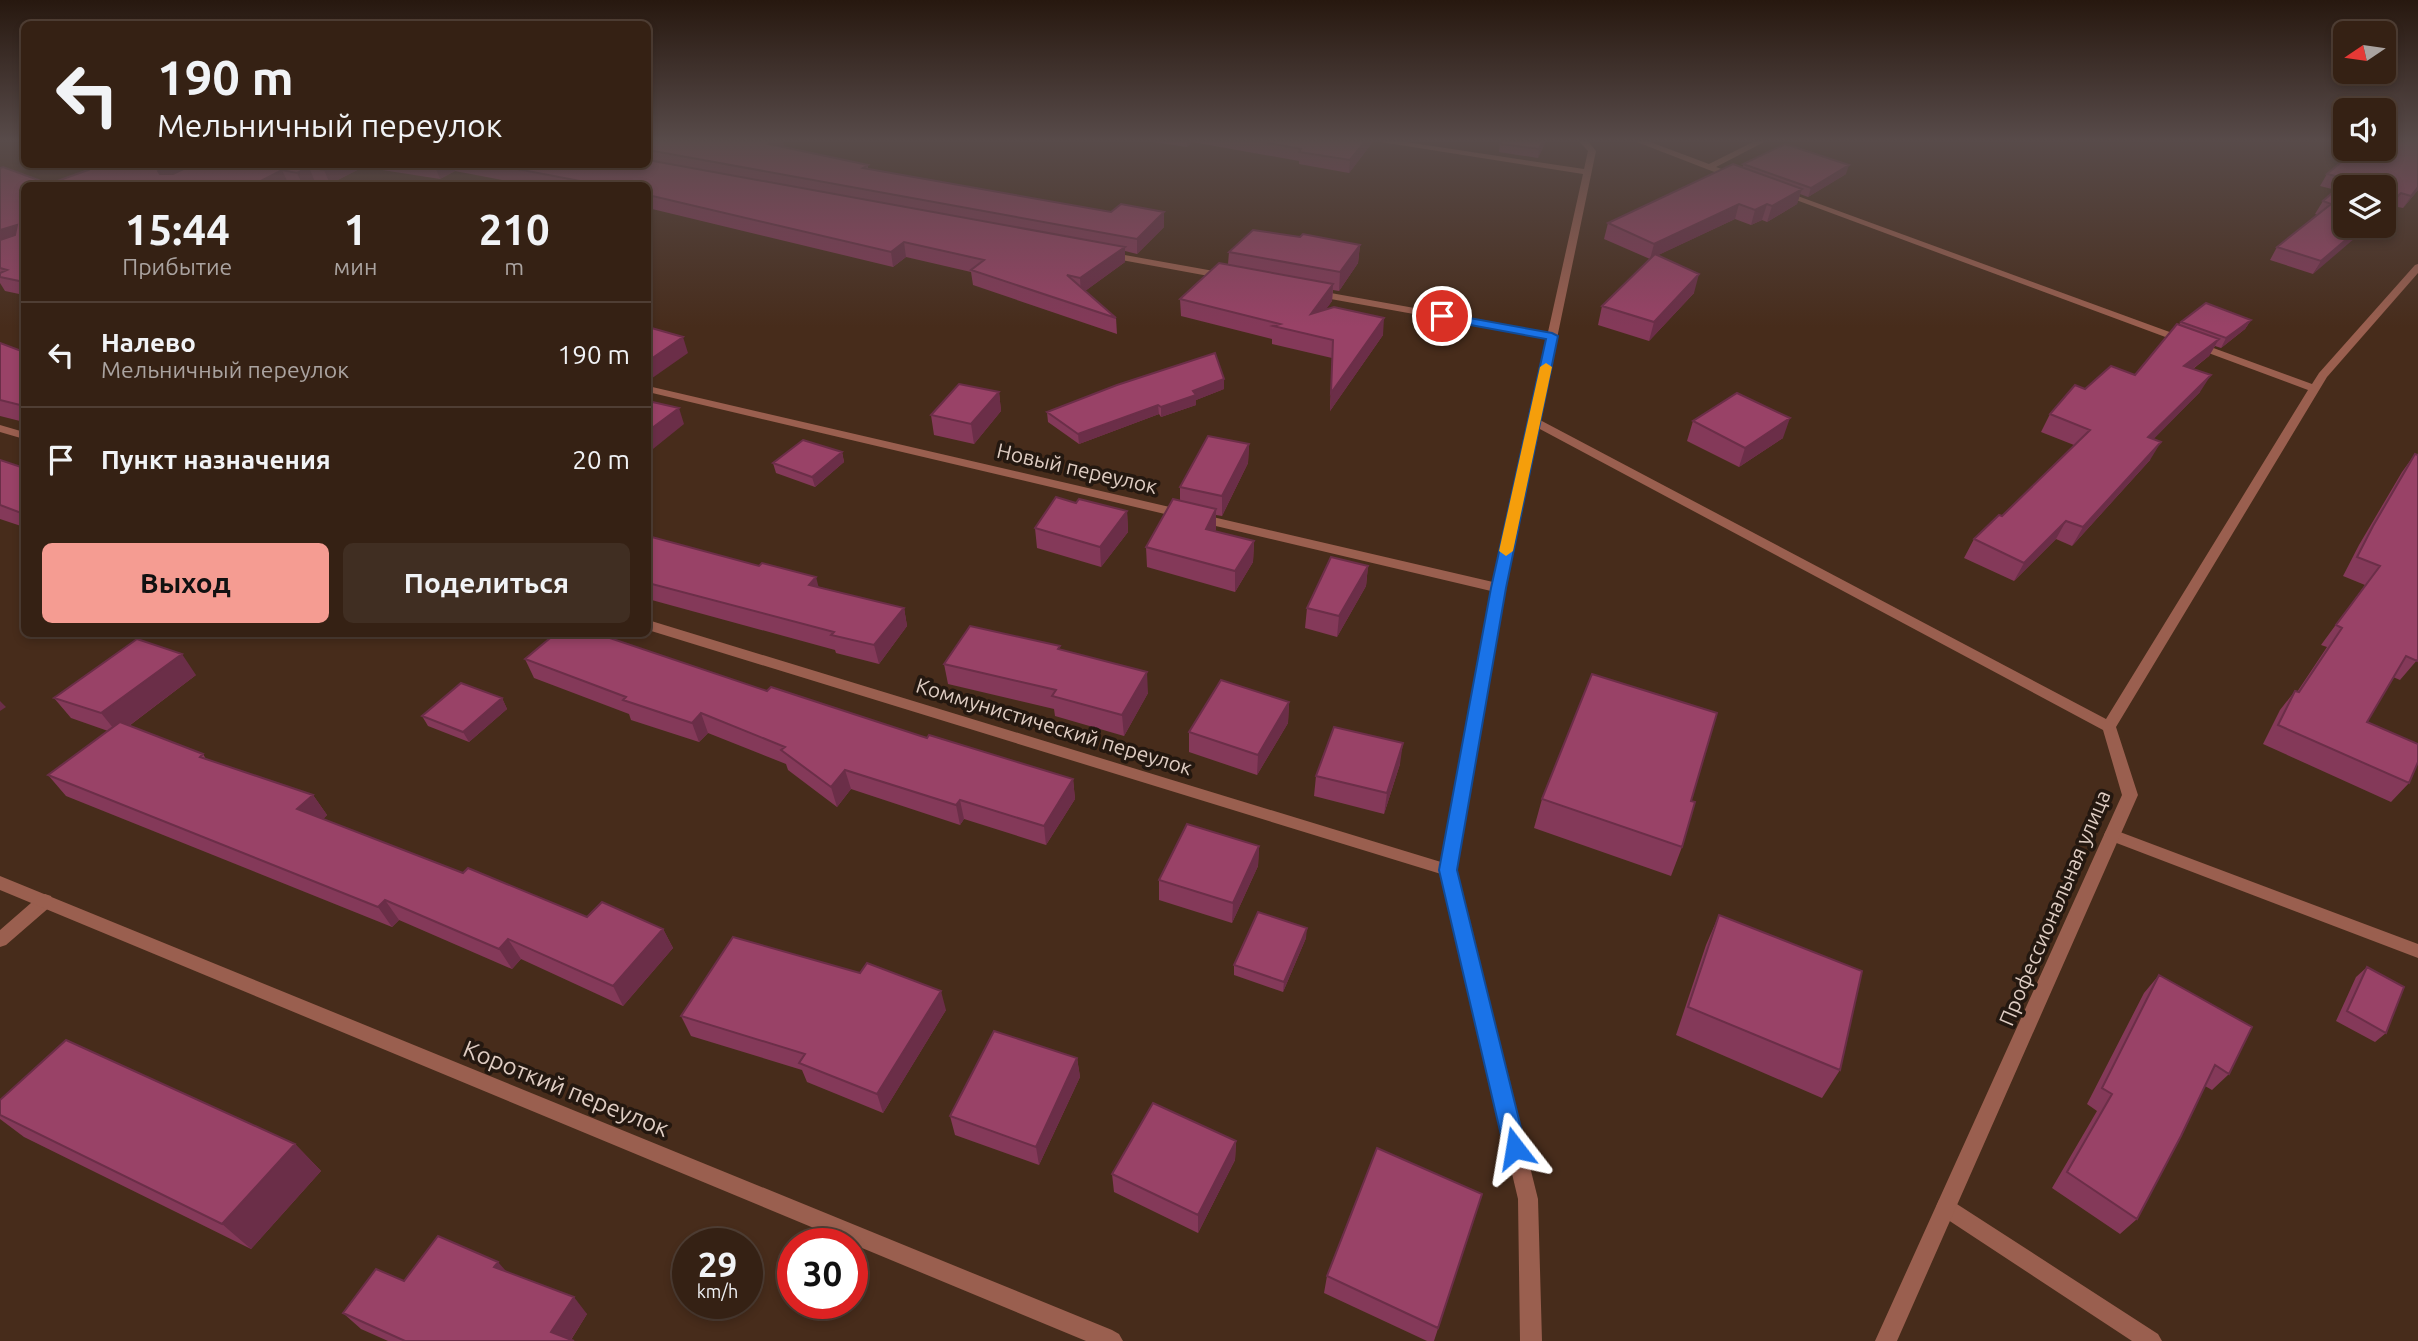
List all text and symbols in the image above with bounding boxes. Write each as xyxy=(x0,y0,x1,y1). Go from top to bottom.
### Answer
north arrow xyxy=(2333,21,2396,84)
map controls xyxy=(2333,21,2396,238)
icon: left xyxy=(42,49,133,140)
text: 190 m xyxy=(157,49,294,104)
button: sound xyxy=(2333,98,2396,161)
text: Мельничный переулок xyxy=(157,107,502,143)
button: layers xyxy=(2333,175,2396,238)
text: 15:44 xyxy=(125,206,230,253)
text: 1 xyxy=(344,206,367,253)
text: 210 xyxy=(479,206,550,253)
text: Прибытие xyxy=(122,254,232,279)
text: мин xyxy=(334,254,377,279)
text: m xyxy=(504,254,524,279)
pin xyxy=(1412,286,1472,346)
icon: arrive xyxy=(1423,297,1461,335)
text: Налево xyxy=(101,328,196,357)
icon: left xyxy=(42,336,80,374)
text: 190 m xyxy=(558,340,630,369)
text: Мельничный переулок xyxy=(101,357,349,382)
street label: Новый переулок xyxy=(995,438,1160,498)
icon: arrive xyxy=(42,441,80,479)
text: Пункт назначения xyxy=(101,445,331,474)
text: 20 m xyxy=(572,445,630,474)
button: Выход xyxy=(42,543,329,623)
button: Поделиться xyxy=(343,543,630,623)
street label: Коммунистический переулок xyxy=(913,673,1195,780)
street label: Профессиональная улица xyxy=(1993,786,2115,1029)
street label: Короткий переулок xyxy=(459,1035,673,1142)
position arrow xyxy=(1478,1111,1552,1185)
speed limit sign: 30 xyxy=(777,1228,868,1319)
text: 29 xyxy=(698,1244,737,1284)
text: km/h xyxy=(697,1281,738,1301)

